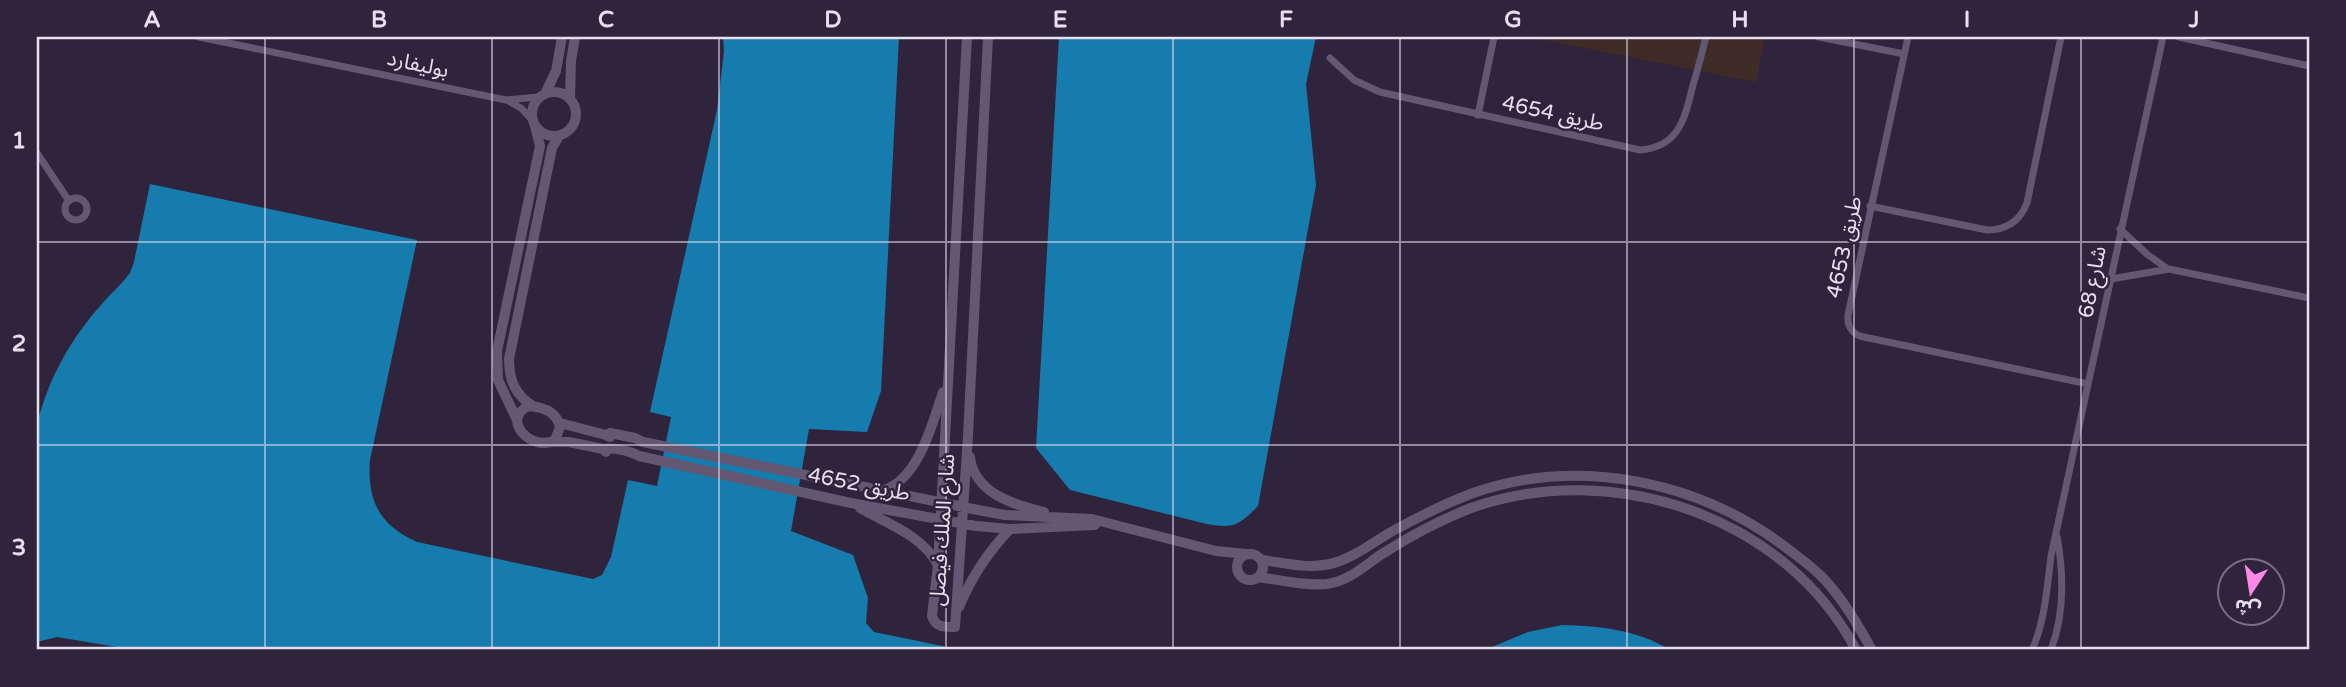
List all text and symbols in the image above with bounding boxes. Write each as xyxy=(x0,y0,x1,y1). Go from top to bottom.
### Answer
text: A xyxy=(143,6,161,34)
text: B xyxy=(371,6,387,34)
text: C xyxy=(598,6,614,34)
text: D xyxy=(824,6,842,34)
text: E xyxy=(1053,6,1067,34)
text: F xyxy=(1279,6,1293,34)
text: G xyxy=(1504,6,1522,34)
text: H xyxy=(1731,6,1749,34)
text: I xyxy=(1964,6,1970,34)
text: J xyxy=(2188,6,2199,34)
street label: بوليفارد xyxy=(385,46,451,83)
street label: طريق 4654 xyxy=(1500,91,1606,136)
text: 1 xyxy=(12,127,26,155)
street label: طريق 4653 xyxy=(1822,194,1867,300)
street label: شارع 68 xyxy=(2073,244,2114,321)
text: 2 xyxy=(12,330,26,358)
street label: شارع الملك فيصل xyxy=(925,453,962,607)
street label: طريق 4652 xyxy=(806,462,912,507)
text: 3 xyxy=(12,534,26,562)
north arrow xyxy=(2216,558,2286,628)
text: ش xyxy=(2233,594,2263,621)

